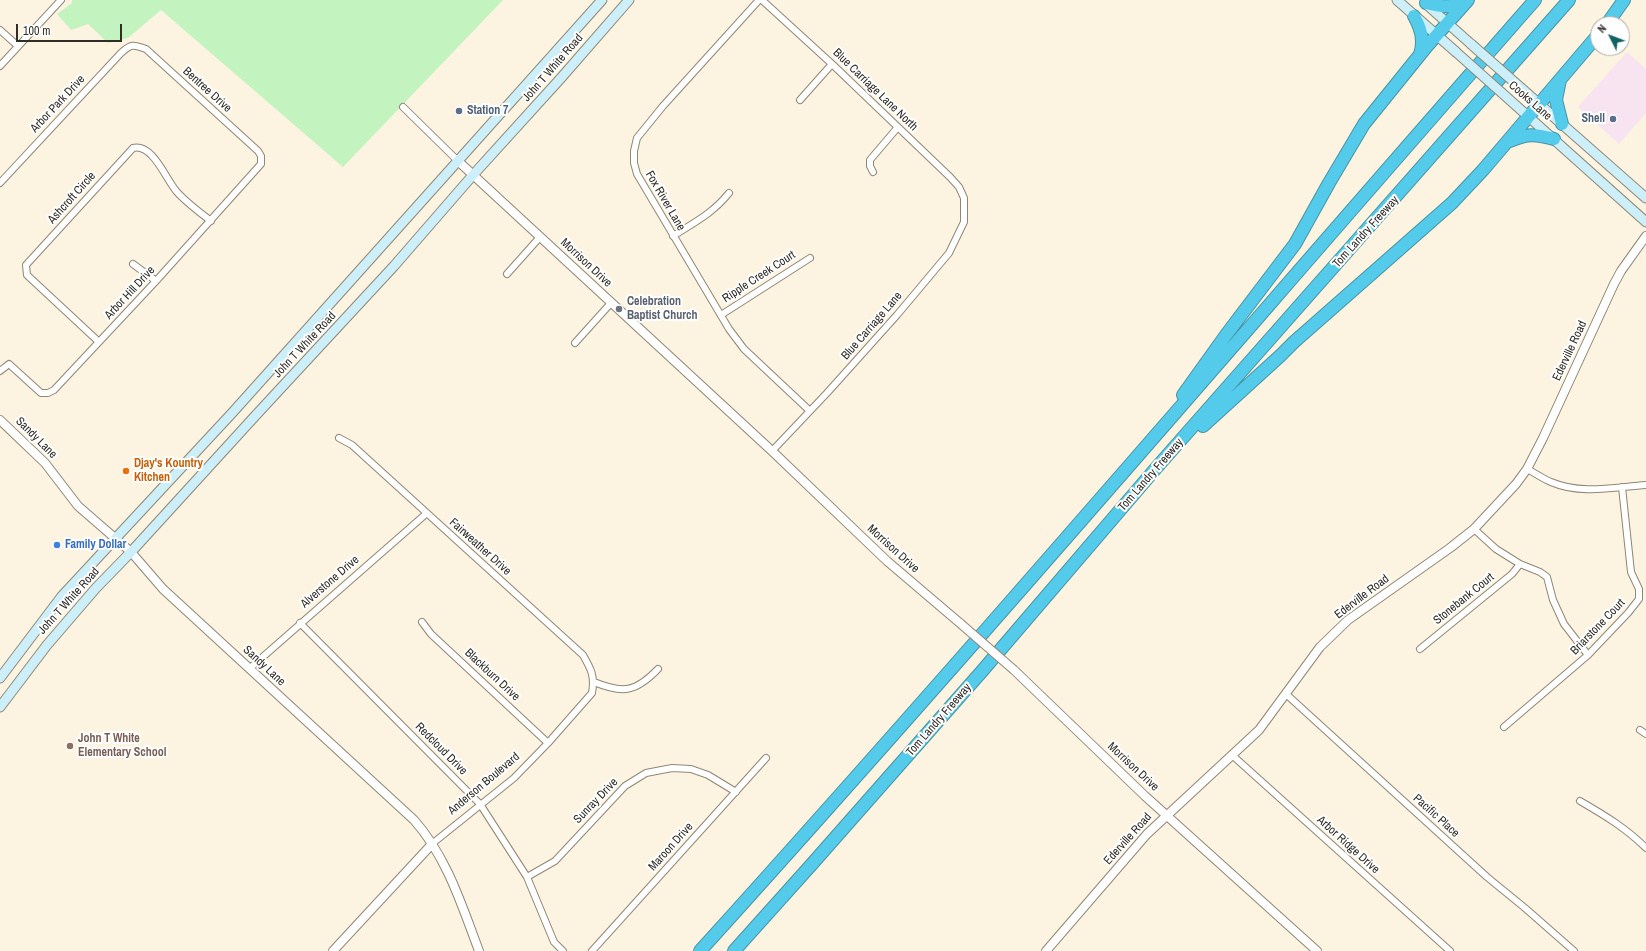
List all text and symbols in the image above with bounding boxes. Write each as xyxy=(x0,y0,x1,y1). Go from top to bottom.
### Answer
scale bar xyxy=(18,16,124,42)
north arrow xyxy=(1590,16,1630,56)
text: N xyxy=(1594,22,1609,36)
text: 100 m xyxy=(23,23,50,39)
street label: John T White Road xyxy=(520,31,586,105)
street label: Blue Carriage Lane North xyxy=(830,46,920,134)
street label: Bentree Drive xyxy=(180,64,234,116)
street label: Arbor Park Drive xyxy=(28,72,88,136)
street label: Cooks Lane xyxy=(1505,78,1555,124)
place label: Station 7 xyxy=(467,104,509,118)
marker: Station 7 xyxy=(454,106,464,116)
place label: Shell xyxy=(1581,112,1605,126)
marker: Shell xyxy=(1608,114,1618,124)
street label: Fox River Lane xyxy=(642,168,688,234)
street label: Ashcroft Circle xyxy=(45,169,99,227)
street label: Tom Landry Freeway xyxy=(1330,193,1402,271)
street label: Morrison Drive xyxy=(557,236,615,290)
street label: Ripple Creek Court xyxy=(720,248,798,306)
street label: Arbor Hill Drive xyxy=(102,263,158,323)
street label: Blue Carriage Lane xyxy=(839,289,905,363)
place label: Celebration Baptist Church xyxy=(627,295,698,323)
marker: Celebration Baptist Church xyxy=(614,304,624,314)
street label: John T White Road xyxy=(271,309,339,381)
street label: Ederville Road xyxy=(1550,319,1590,383)
street label: Sandy Lane xyxy=(12,414,60,462)
street label: Tom Landry Freeway xyxy=(1115,436,1187,514)
place label: Djay's Kountry Kitchen xyxy=(134,457,203,485)
marker: Djay's Kountry Kitchen xyxy=(121,466,131,476)
street label: Fairweather Drive xyxy=(446,515,514,579)
street label: Morrison Drive xyxy=(864,522,922,576)
place label: Family Dollar xyxy=(65,538,126,552)
marker: Family Dollar xyxy=(52,540,62,550)
street label: Alverstone Drive xyxy=(298,553,362,611)
street label: John T White Road xyxy=(35,565,103,637)
street label: Stonebank Court xyxy=(1431,570,1497,628)
street label: Ederville Road xyxy=(1332,572,1392,622)
street label: Briarstone Court xyxy=(1568,596,1628,658)
street label: Sandy Lane xyxy=(240,643,288,689)
street label: Blackburn Drive xyxy=(461,646,523,704)
street label: Tom Landry Freeway xyxy=(903,681,975,759)
street label: Redcloud Drive xyxy=(412,720,470,778)
place label: John T White Elementary School xyxy=(78,732,167,760)
street label: Morrison Drive xyxy=(1104,740,1162,794)
marker: John T White Elementary School xyxy=(65,741,75,751)
street label: Anderson Boulevard xyxy=(445,750,523,818)
street label: Sunray Drive xyxy=(571,775,621,827)
street label: Pacific Place xyxy=(1410,791,1462,841)
street label: Ederville Road xyxy=(1101,810,1155,868)
street label: Arbor Ridge Drive xyxy=(1314,813,1382,877)
street label: Maroon Drive xyxy=(646,820,696,874)

